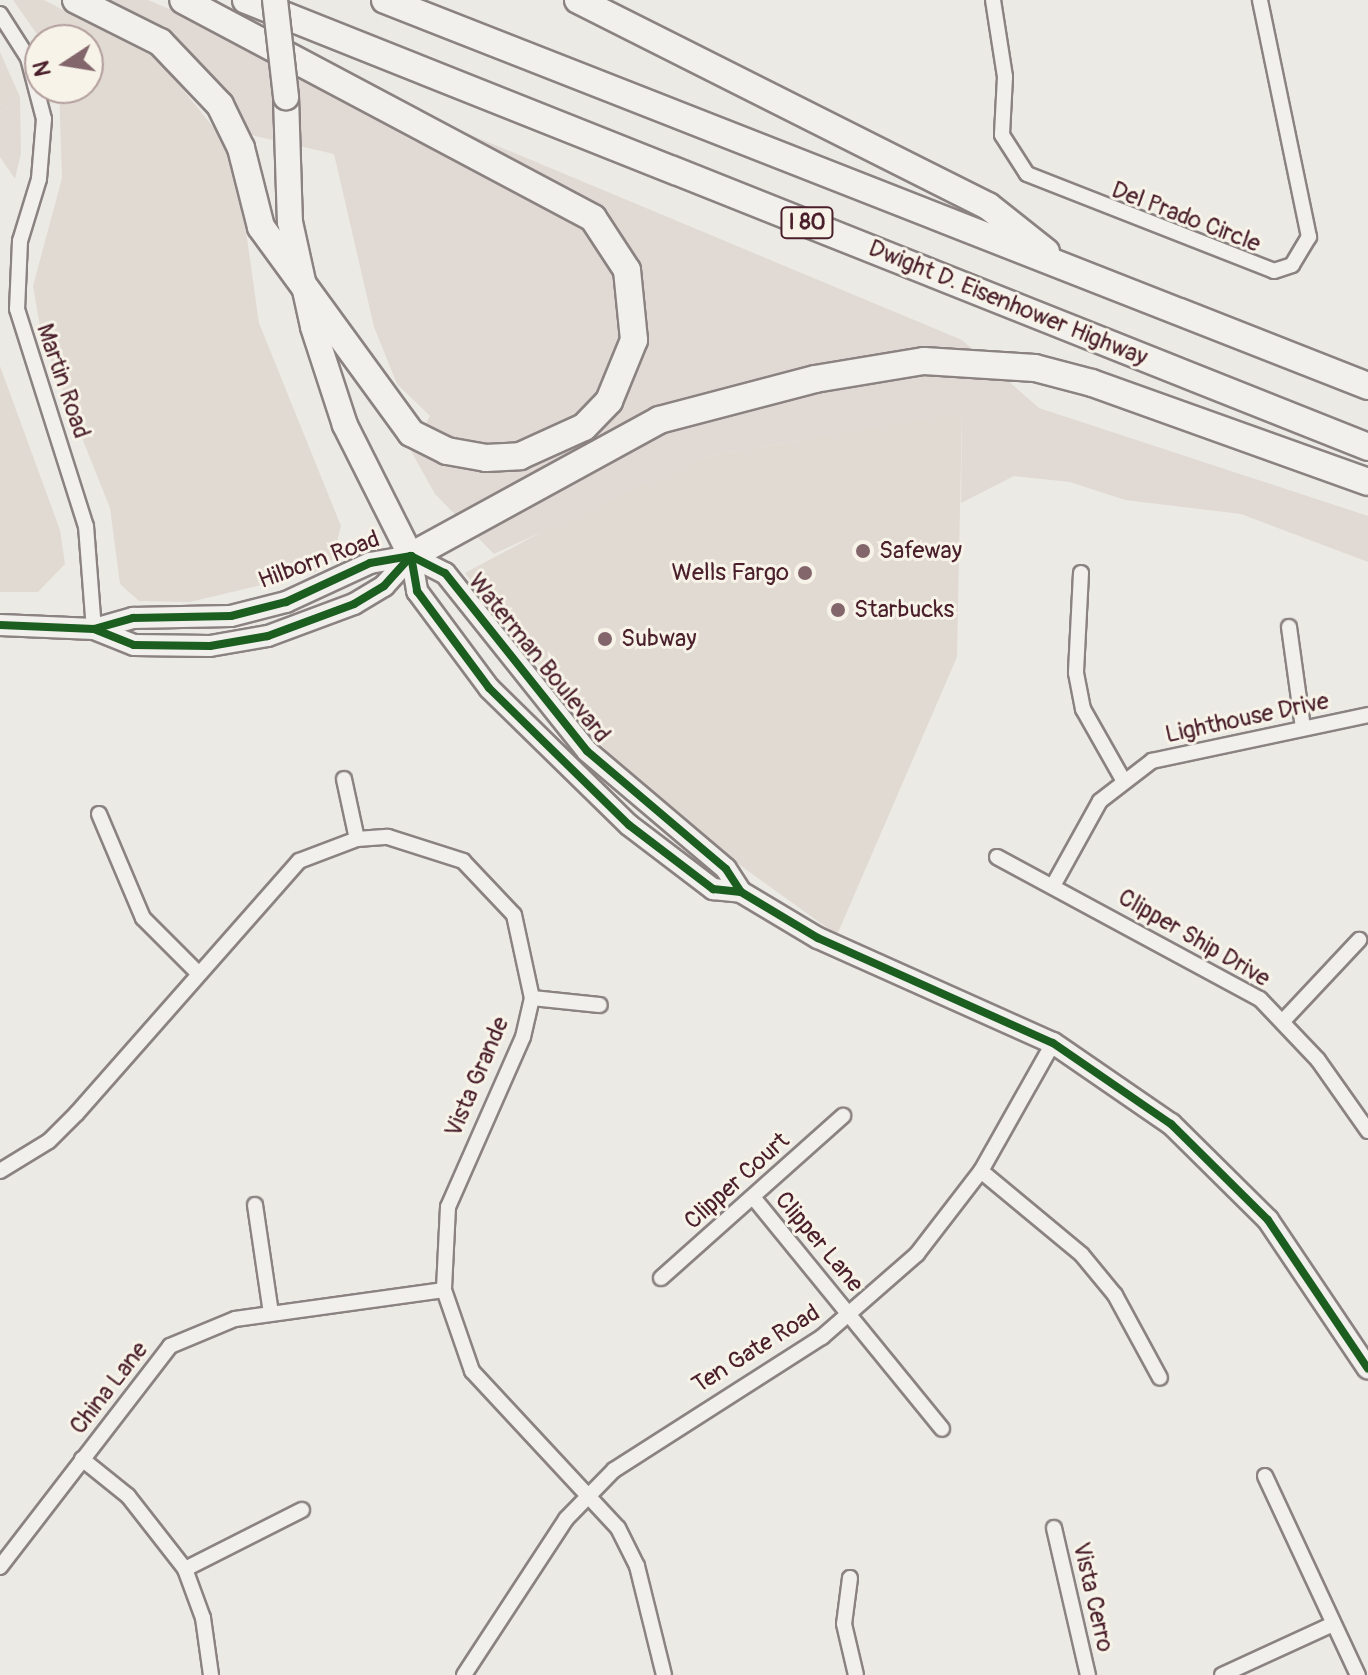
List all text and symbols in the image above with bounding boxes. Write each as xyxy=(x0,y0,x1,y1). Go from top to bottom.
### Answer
north arrow xyxy=(24,24,104,104)
text: N xyxy=(27,58,58,79)
street label: Del Prado Circle xyxy=(1108,175,1264,259)
road number: I 80 xyxy=(779,205,835,241)
street label: Dwight D. Eisenhower Highway xyxy=(864,234,1152,372)
street label: Martin Road xyxy=(30,320,96,442)
street label: Hilborn Road xyxy=(254,525,384,595)
place label: Safeway xyxy=(879,537,962,565)
marker: Safeway xyxy=(854,542,872,560)
place label: Wells Fargo xyxy=(672,559,789,587)
marker: Wells Fargo xyxy=(796,564,814,582)
street label: Waterman Boulevard xyxy=(462,568,616,748)
place label: Starbucks xyxy=(854,596,954,624)
marker: Starbucks xyxy=(829,601,847,619)
place label: Subway xyxy=(621,625,696,653)
marker: Subway xyxy=(596,630,614,648)
street label: Lighthouse Drive xyxy=(1163,687,1331,749)
street label: Clipper Ship Drive xyxy=(1113,883,1275,993)
street label: Vista Grande xyxy=(439,1013,515,1141)
street label: Clipper Court xyxy=(679,1126,795,1236)
street label: Clipper Lane xyxy=(769,1186,869,1298)
street label: Ten Gate Road xyxy=(687,1298,825,1400)
street label: China Lane xyxy=(64,1336,154,1440)
street label: Vista Cerro xyxy=(1066,1539,1120,1655)

